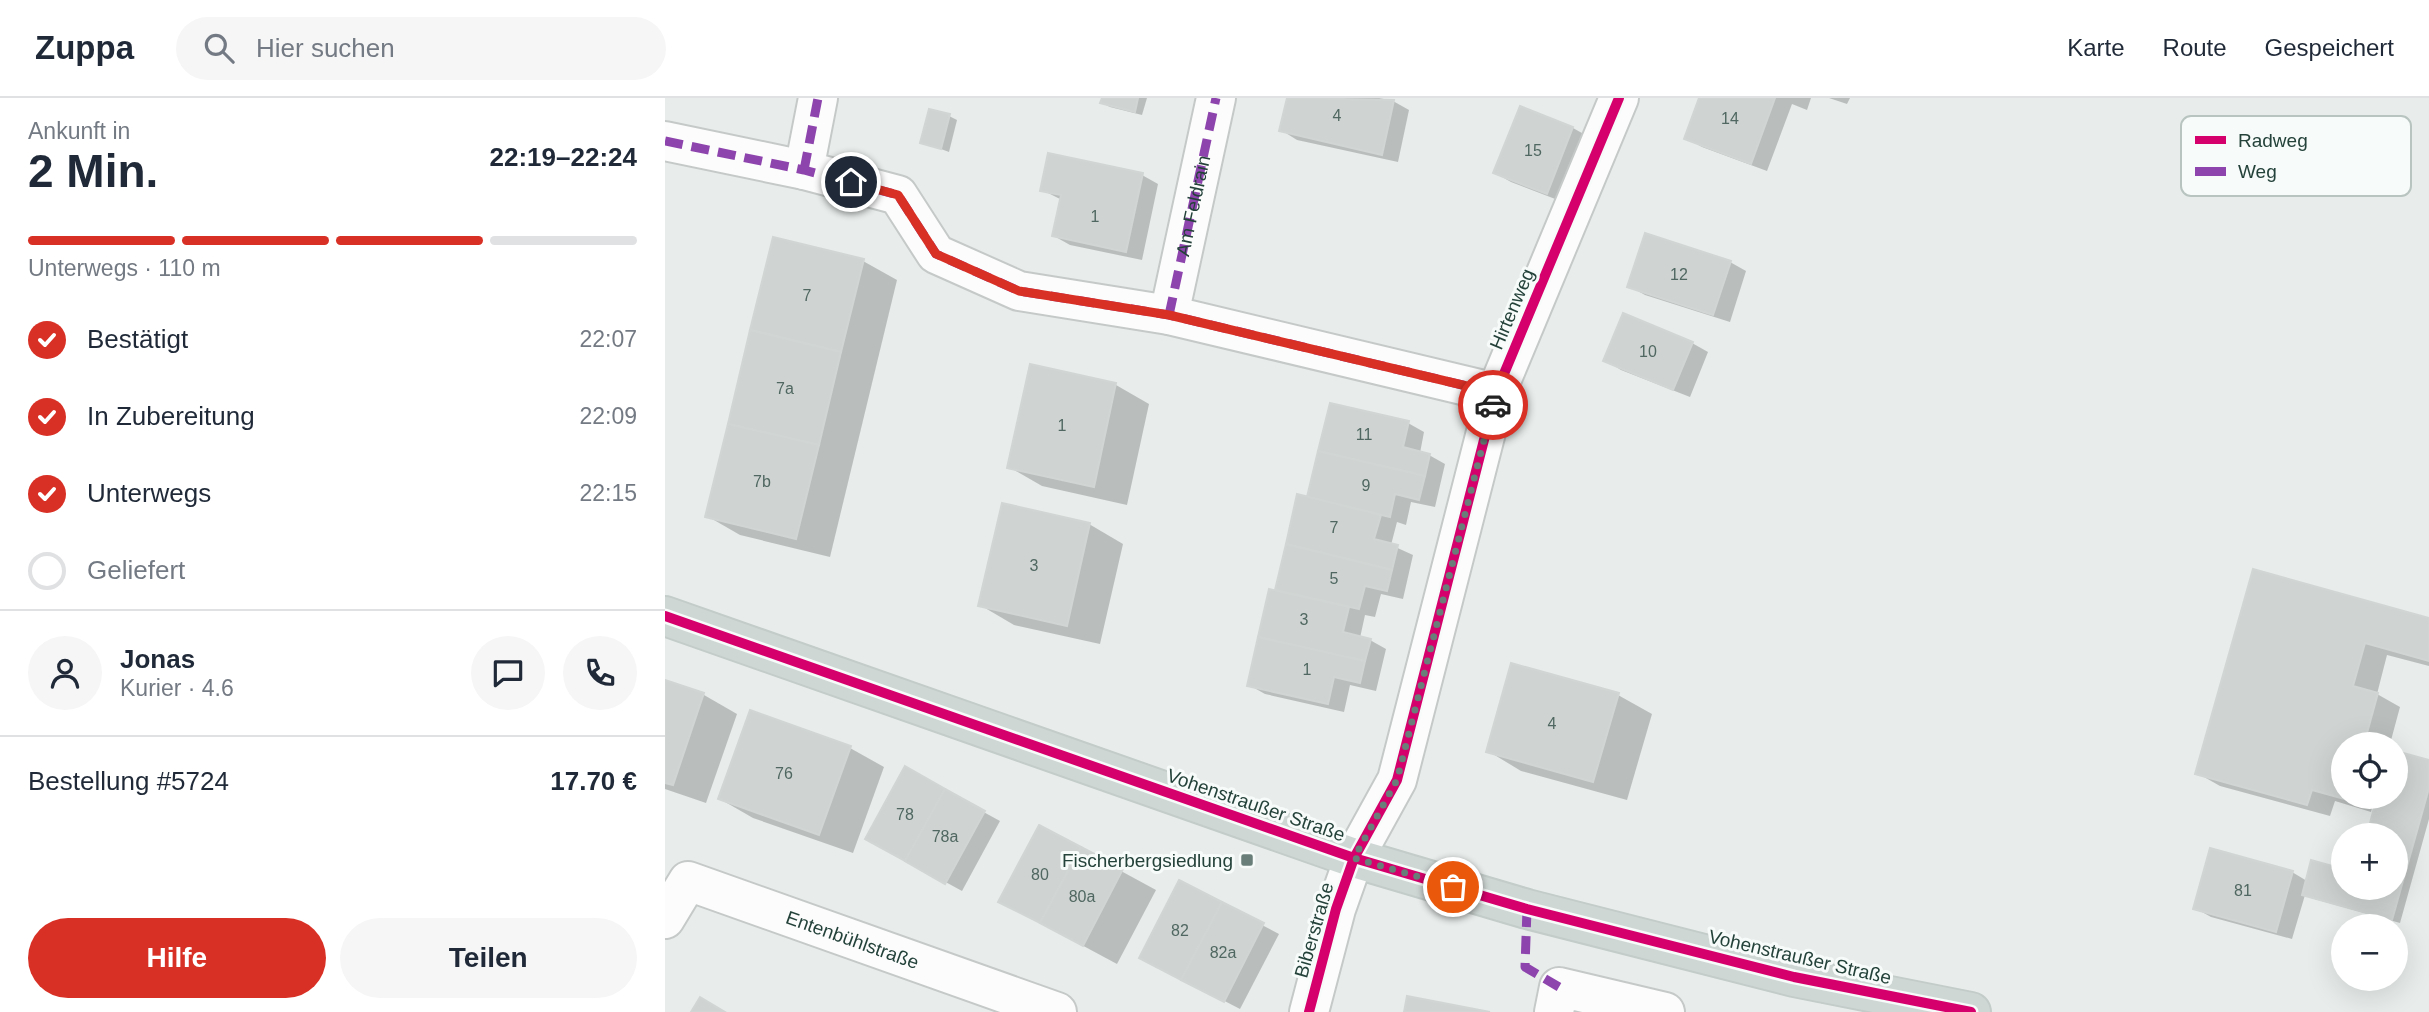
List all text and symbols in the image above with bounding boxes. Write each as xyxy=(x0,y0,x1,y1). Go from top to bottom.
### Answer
search box xyxy=(176,17,666,80)
text: Zuppa xyxy=(35,29,134,66)
icon: search xyxy=(200,29,238,67)
text: Hier suchen xyxy=(256,33,395,63)
text: Karte xyxy=(2067,34,2125,61)
text: Route xyxy=(2163,34,2227,61)
text: Gespeichert xyxy=(2265,34,2394,61)
house number: 4 xyxy=(1333,107,1342,124)
house number: 14 xyxy=(1721,110,1739,127)
legend xyxy=(2181,116,2411,196)
text: Ankunft in xyxy=(28,118,130,144)
text: Radweg xyxy=(2238,130,2308,151)
text: 22:19–22:24 xyxy=(490,142,637,172)
house number: 15 xyxy=(1524,142,1542,159)
text: 2 Min. xyxy=(28,145,158,197)
pin xyxy=(821,152,881,212)
street label: Am Feldrain xyxy=(1172,153,1214,258)
text: Weg xyxy=(2238,161,2277,182)
icon: home xyxy=(832,163,870,201)
house number: 1 xyxy=(1091,208,1100,225)
text: Unterwegs · 110 m xyxy=(28,255,221,281)
street label: Hirtenweg xyxy=(1486,266,1538,352)
house number: 12 xyxy=(1670,266,1688,283)
house number: 7 xyxy=(803,287,812,304)
icon: check xyxy=(28,321,66,359)
text: Bestätigt xyxy=(87,324,188,354)
text: 22:07 xyxy=(579,326,637,352)
house number: 10 xyxy=(1639,343,1657,360)
courier xyxy=(1458,370,1528,440)
house number: 7a xyxy=(776,380,794,397)
icon: car xyxy=(1474,386,1512,424)
icon: check xyxy=(28,398,66,436)
text: In Zubereitung xyxy=(87,401,255,431)
text: 22:09 xyxy=(579,403,637,429)
house number: 1 xyxy=(1058,417,1067,434)
house number: 11 xyxy=(1356,426,1372,443)
house number: 7b xyxy=(753,473,771,490)
icon: check xyxy=(28,475,66,513)
house number: 9 xyxy=(1362,477,1371,494)
text: Unterwegs xyxy=(87,478,211,508)
text: 22:15 xyxy=(579,480,637,506)
house number: 7 xyxy=(1330,519,1339,536)
text: Geliefert xyxy=(87,555,185,585)
house number: 3 xyxy=(1030,557,1039,574)
house number: 5 xyxy=(1330,570,1339,587)
house number: 3 xyxy=(1300,611,1309,628)
button: person xyxy=(28,636,102,710)
button: chat xyxy=(471,636,545,710)
button: phone xyxy=(563,636,637,710)
text: Jonas xyxy=(120,644,195,674)
house number: 1 xyxy=(1303,661,1312,678)
text: Kurier · 4.6 xyxy=(120,675,234,701)
house number: 4 xyxy=(1548,715,1557,732)
map controls xyxy=(2331,732,2408,991)
button: locate xyxy=(2331,732,2408,809)
house number: 76 xyxy=(775,765,793,782)
street label: Vohenstraußer Straße xyxy=(1164,765,1348,845)
text: Bestellung #5724 xyxy=(28,766,229,796)
text: 17.70 € xyxy=(550,766,637,796)
house number: 78 xyxy=(896,806,914,823)
button: + xyxy=(2331,823,2408,900)
house number: 78a xyxy=(932,828,958,845)
place label: Fischerbergsiedlung xyxy=(1062,850,1233,871)
marker: Fischerbergsiedlung xyxy=(1239,852,1255,868)
pin xyxy=(1423,857,1483,917)
house number: 80 xyxy=(1031,866,1049,883)
icon: bag xyxy=(1434,868,1472,906)
street label: Biberstraße xyxy=(1290,880,1338,980)
house number: 81 xyxy=(2234,882,2252,899)
house number: 80a xyxy=(1069,888,1095,905)
street label: Entenbühlstraße xyxy=(783,906,922,973)
button: − xyxy=(2331,914,2408,991)
button: Hilfe xyxy=(28,918,326,998)
button: Teilen xyxy=(340,918,637,998)
house number: 82 xyxy=(1171,922,1189,939)
street label: Vohenstraußer Straße xyxy=(1707,926,1893,988)
house number: 82a xyxy=(1210,944,1236,961)

